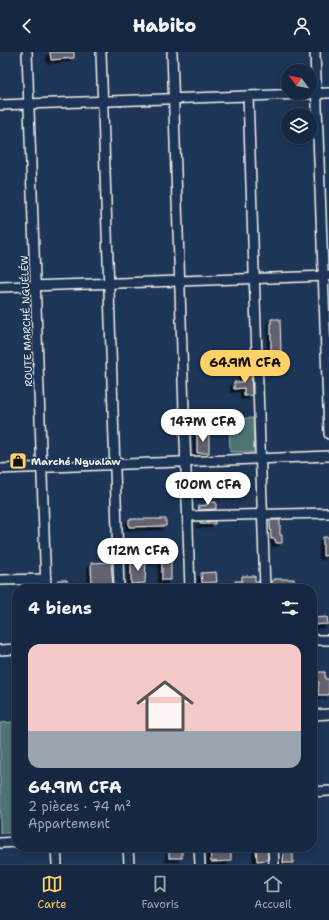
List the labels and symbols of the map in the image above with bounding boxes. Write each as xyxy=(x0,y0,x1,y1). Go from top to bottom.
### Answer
north arrow xyxy=(281,64,317,100)
street label: ROUTE MARCHÉ NGUÉLÉW xyxy=(18,255,35,387)
pin: 64.9M CFA xyxy=(199,350,291,384)
pin: 147M CFA xyxy=(162,409,244,443)
shop icon: Marché Ngualaw xyxy=(8,451,28,471)
place label: Marché Ngualaw xyxy=(31,455,121,468)
pin: 100M CFA xyxy=(167,472,249,506)
pin: 112M CFA xyxy=(97,538,179,572)

